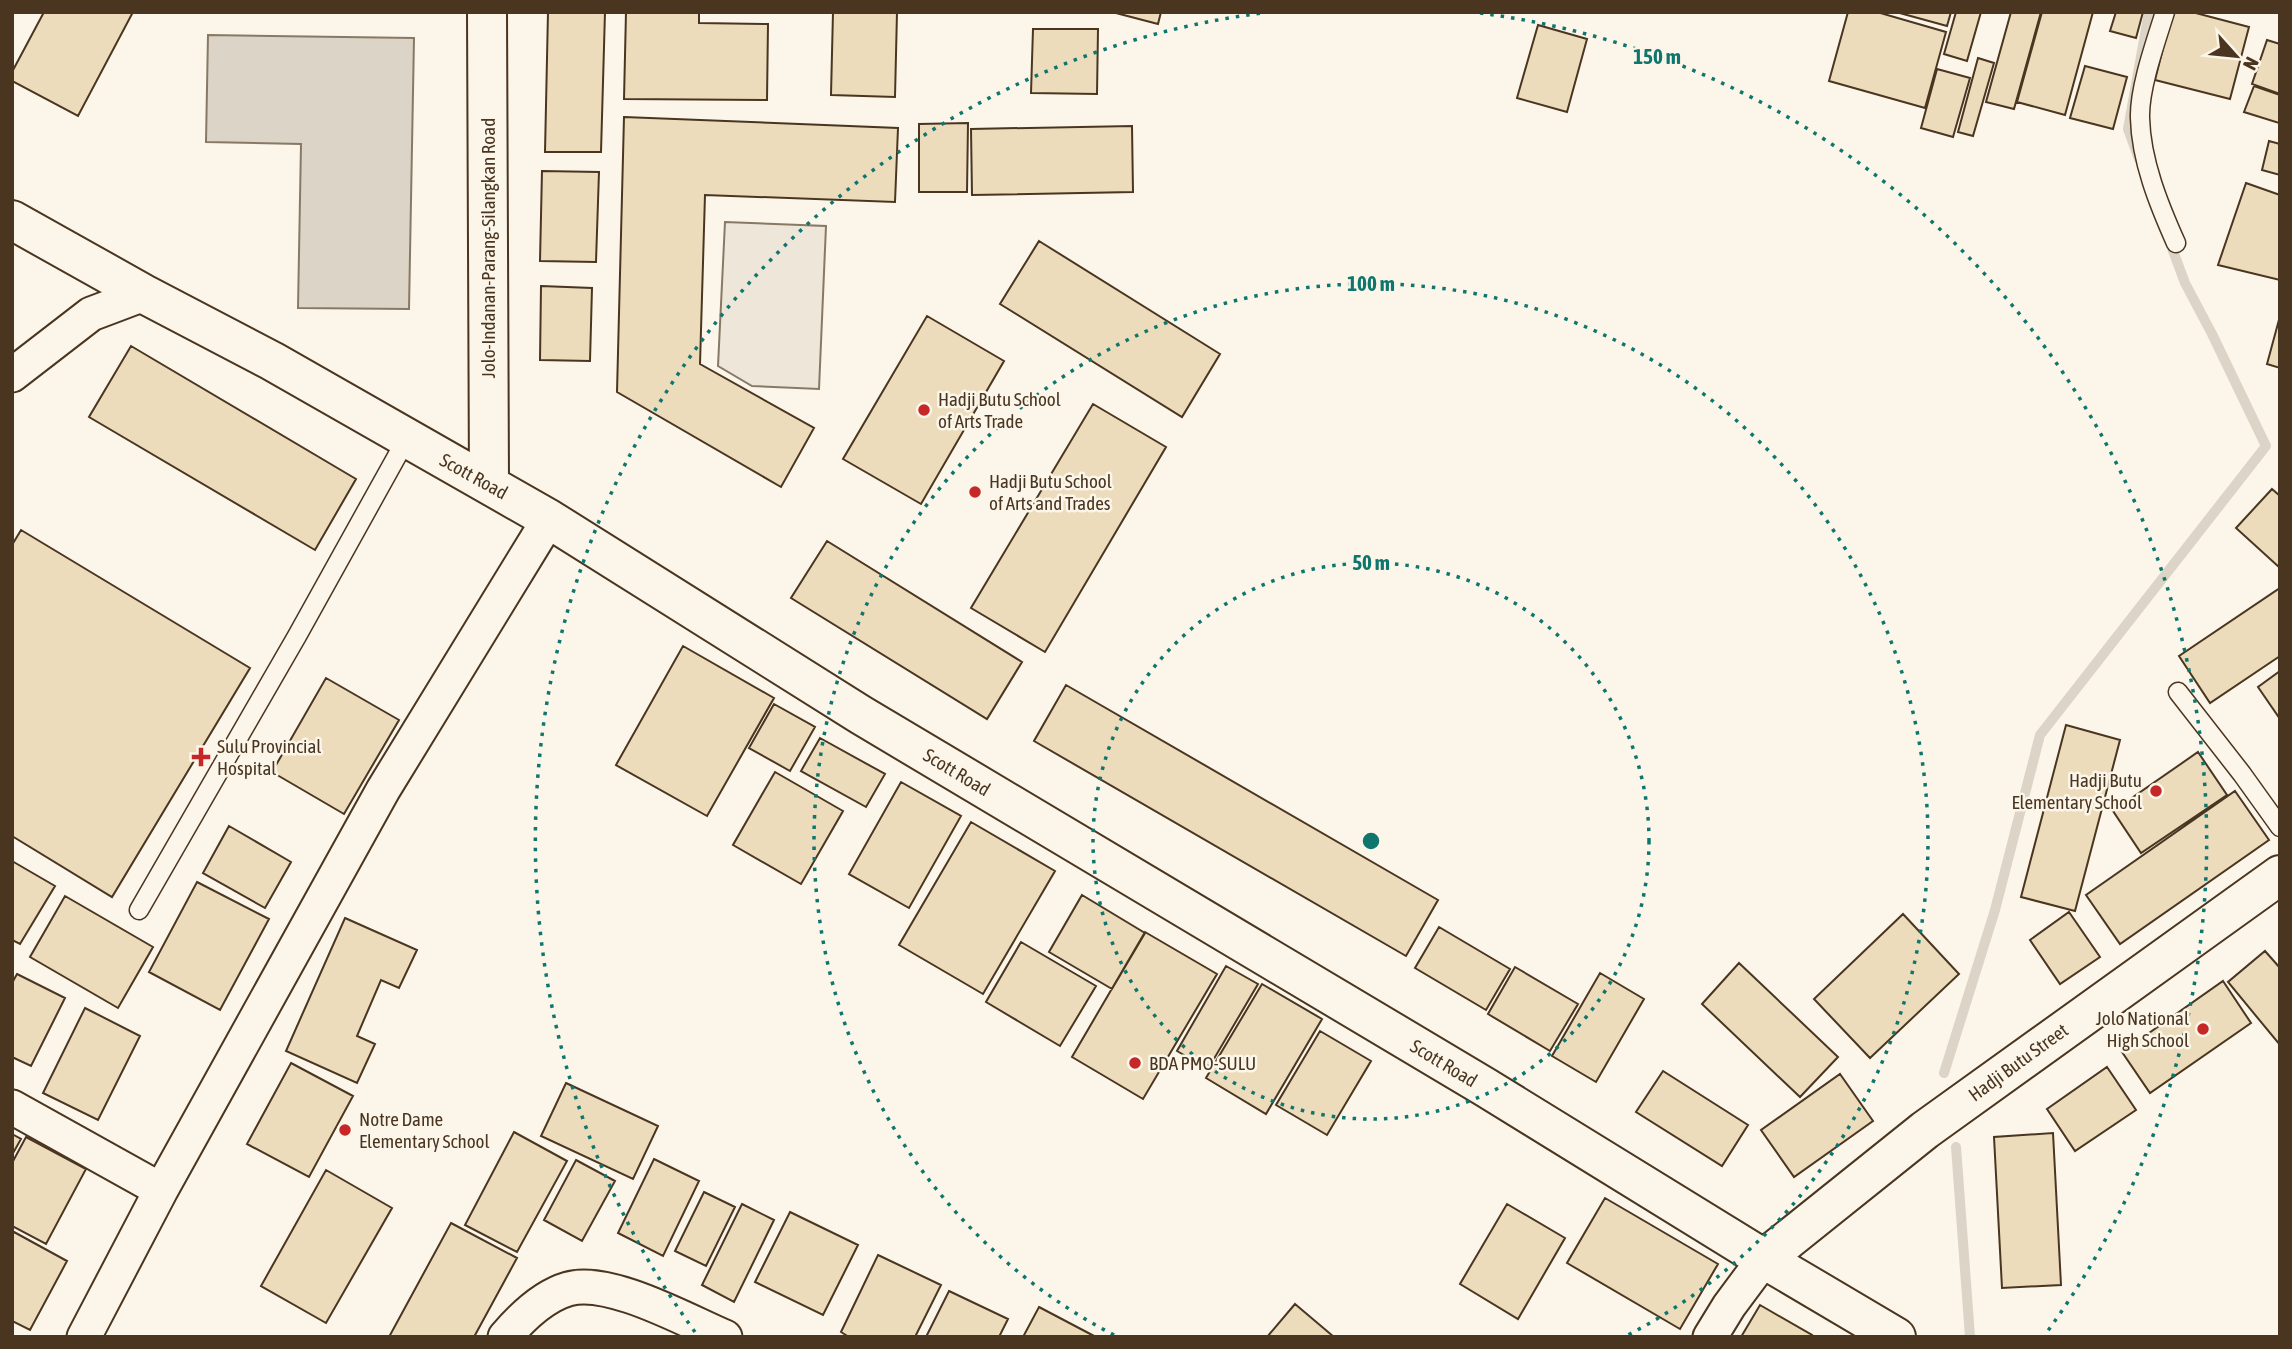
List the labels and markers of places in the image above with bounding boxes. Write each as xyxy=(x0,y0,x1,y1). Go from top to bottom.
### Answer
place label: Hadji Butu School of Arts Trade xyxy=(938,388,1061,432)
marker: Hadji Butu School of Arts Trade xyxy=(916,402,932,418)
place label: Hadji Butu School of Arts and Trades xyxy=(989,470,1112,514)
marker: Hadji Butu School of Arts and Trades xyxy=(967,484,983,500)
place label: Sulu Provincial Hospital xyxy=(217,735,321,779)
marker: Sulu Provincial Hospital xyxy=(191,747,211,767)
place label: Hadji Butu Elementary School xyxy=(2011,769,2142,813)
marker: Hadji Butu Elementary School xyxy=(2148,783,2164,799)
centre of rings xyxy=(1359,829,1383,853)
place label: Jolo National High School xyxy=(2096,1007,2189,1051)
marker: Jolo National High School xyxy=(2195,1021,2211,1037)
place label: BDA PMO-SULU xyxy=(1149,1052,1256,1074)
marker: BDA PMO-SULU xyxy=(1127,1055,1143,1071)
place label: Notre Dame Elementary School xyxy=(359,1108,490,1152)
marker: Notre Dame Elementary School xyxy=(337,1122,353,1138)

